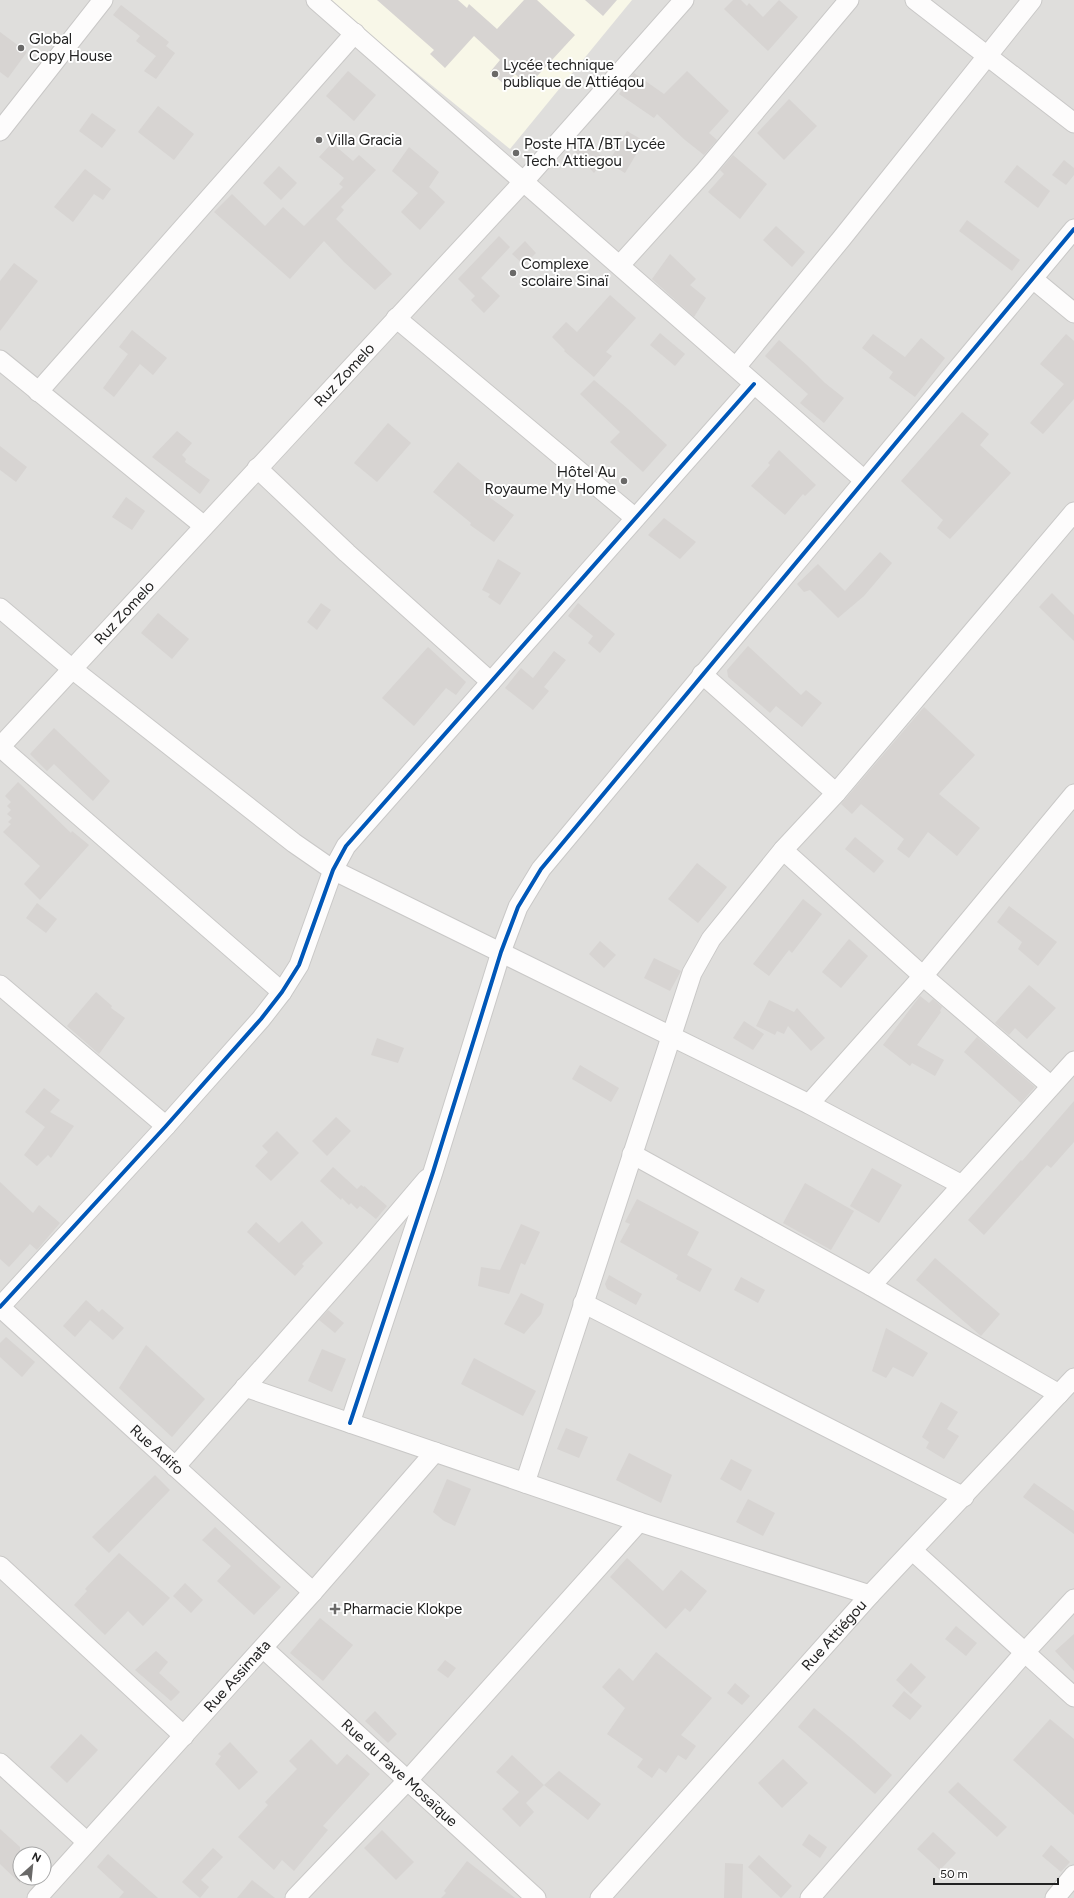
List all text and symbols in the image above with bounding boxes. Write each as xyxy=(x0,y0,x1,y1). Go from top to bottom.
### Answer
place label: Global Copy House xyxy=(29,30,112,65)
marker: Global Copy House xyxy=(16,43,26,53)
place label: Lycée technique publique de Attiéqou xyxy=(503,56,644,91)
marker: Lycée technique publique de Attiéqou xyxy=(490,69,500,79)
place label: Villa Gracia xyxy=(327,131,402,149)
marker: Villa Gracia xyxy=(314,135,324,145)
place label: Poste HTA /BT Lycée Tech. Attiegou xyxy=(524,135,665,170)
marker: Poste HTA /BT Lycée Tech. Attiegou xyxy=(511,148,521,158)
place label: Complexe scolaire Sinaï xyxy=(521,255,609,290)
marker: Complexe scolaire Sinaï xyxy=(508,268,518,278)
street label: Ruz Zomelo xyxy=(311,339,378,410)
place label: Hôtel Au Royaume My Home xyxy=(485,463,616,498)
marker: Hôtel Au Royaume My Home xyxy=(619,476,629,486)
street label: Ruz Zomelo xyxy=(90,577,158,648)
street label: Rue Adifo xyxy=(126,1421,188,1479)
street label: Rue Attiégou xyxy=(798,1596,870,1674)
place label: Pharmacie Klokpe xyxy=(343,1600,462,1618)
marker: Pharmacie Klokpe xyxy=(330,1604,340,1614)
street label: Rue Assimata xyxy=(200,1636,274,1716)
street label: Rue du Pave Mosaïque xyxy=(338,1715,461,1831)
north arrow xyxy=(12,1846,52,1886)
text: N xyxy=(30,1850,43,1865)
scale bar xyxy=(934,1860,1058,1886)
text: 50 m xyxy=(940,1867,968,1881)

